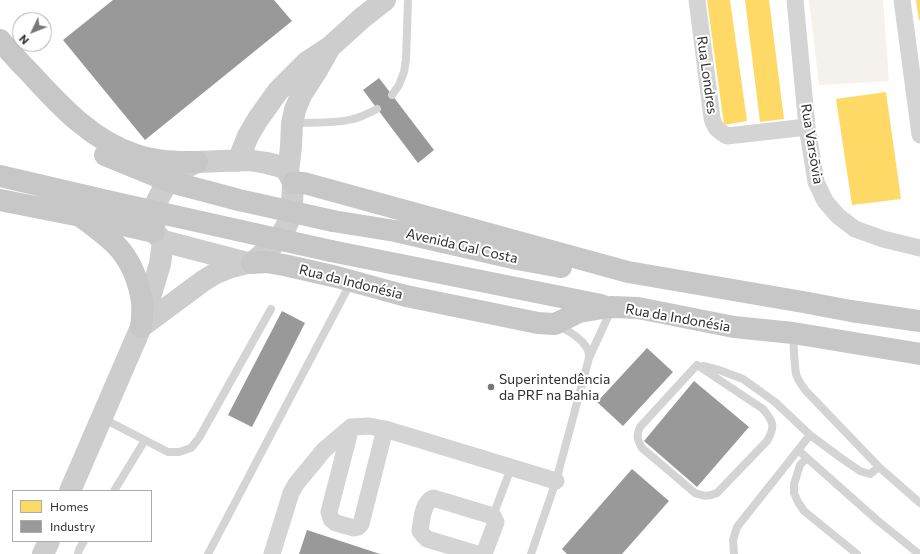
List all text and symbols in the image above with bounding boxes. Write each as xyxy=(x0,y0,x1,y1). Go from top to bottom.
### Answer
north arrow xyxy=(12,12,52,52)
text: N xyxy=(16,32,31,47)
street label: Rua Londres xyxy=(693,35,721,115)
street label: Rua Varsōvia xyxy=(797,103,827,185)
street label: Avenida Gal Costa xyxy=(404,225,520,267)
street label: Rua da Indonésia xyxy=(297,261,405,303)
street label: Rua da Indonésia xyxy=(624,300,732,336)
place label: Superintendência da PRF na Bahia xyxy=(499,371,610,404)
marker: Superintendência da PRF na Bahia xyxy=(486,382,496,392)
legend xyxy=(12,490,152,542)
text: Homes xyxy=(50,499,88,513)
text: Industry xyxy=(50,519,95,533)

